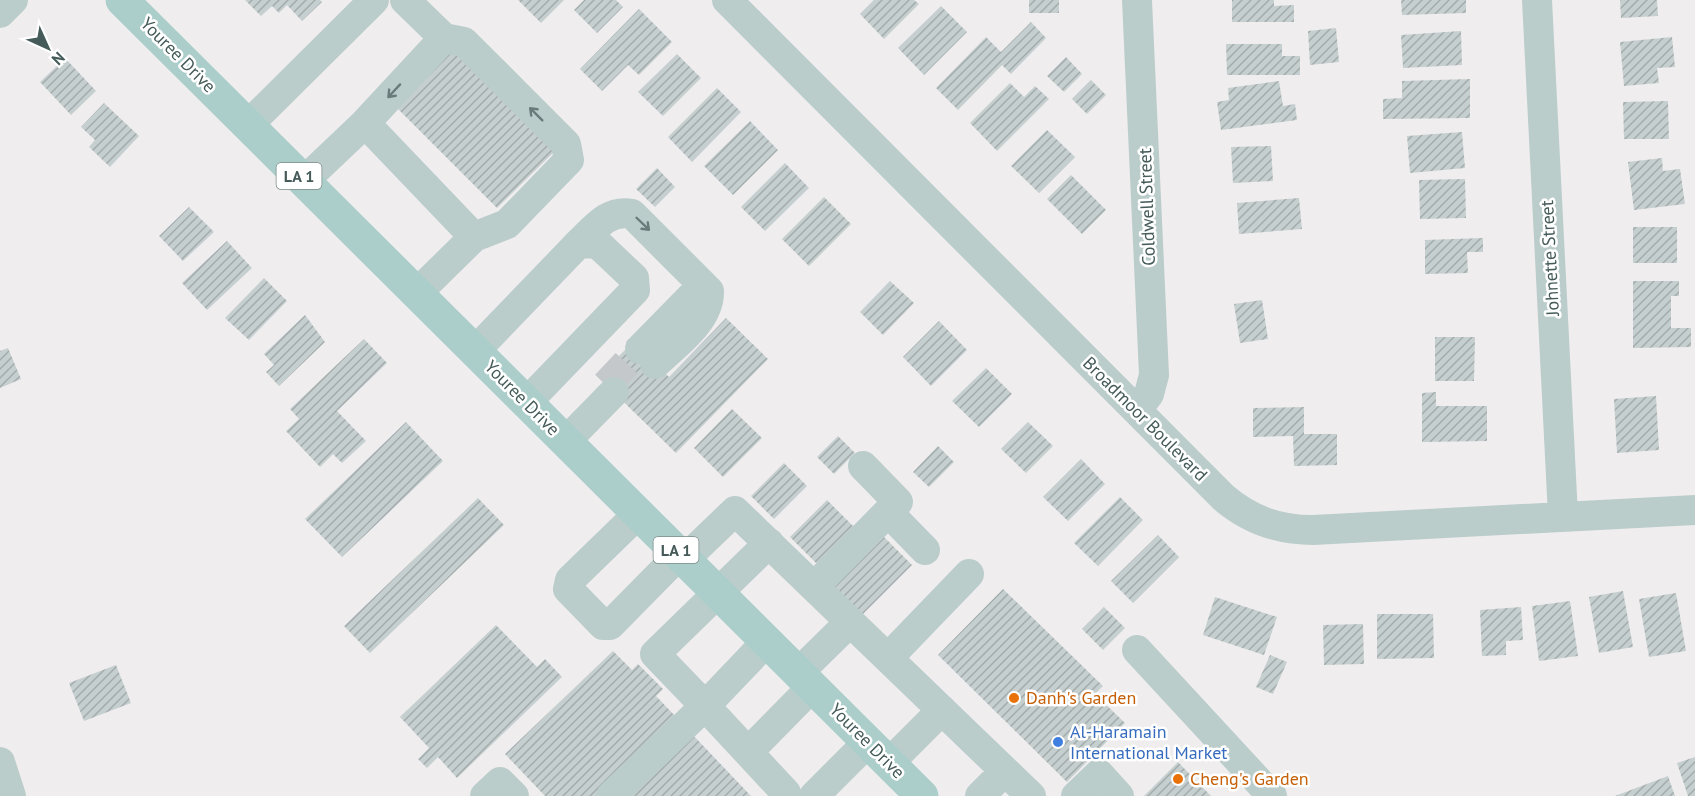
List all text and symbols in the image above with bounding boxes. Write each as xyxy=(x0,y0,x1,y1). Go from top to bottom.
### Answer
street label: Youree Drive xyxy=(136,12,221,97)
north arrow xyxy=(18,18,78,78)
text: N xyxy=(48,48,69,69)
one-way arrow xyxy=(388,83,402,98)
one-way arrow xyxy=(529,107,544,122)
street label: Coldwell Street xyxy=(1133,148,1160,266)
road number: LA 1 xyxy=(276,163,322,189)
street label: Johnette Street xyxy=(1535,200,1564,317)
one-way arrow xyxy=(636,217,651,232)
street label: Broadmoor Boulevard xyxy=(1078,351,1213,486)
street label: Youree Drive xyxy=(480,355,565,440)
road number: LA 1 xyxy=(654,537,698,563)
place label: Danh's Garden xyxy=(1026,686,1136,709)
marker: Danh's Garden xyxy=(1007,691,1021,705)
street label: Youree Drive xyxy=(825,698,910,783)
place label: Al-Haramain International Market xyxy=(1070,720,1227,764)
marker: Al-Haramain International Market xyxy=(1051,735,1065,749)
place label: Cheng's Garden xyxy=(1190,767,1309,790)
marker: Cheng's Garden xyxy=(1171,772,1185,786)

